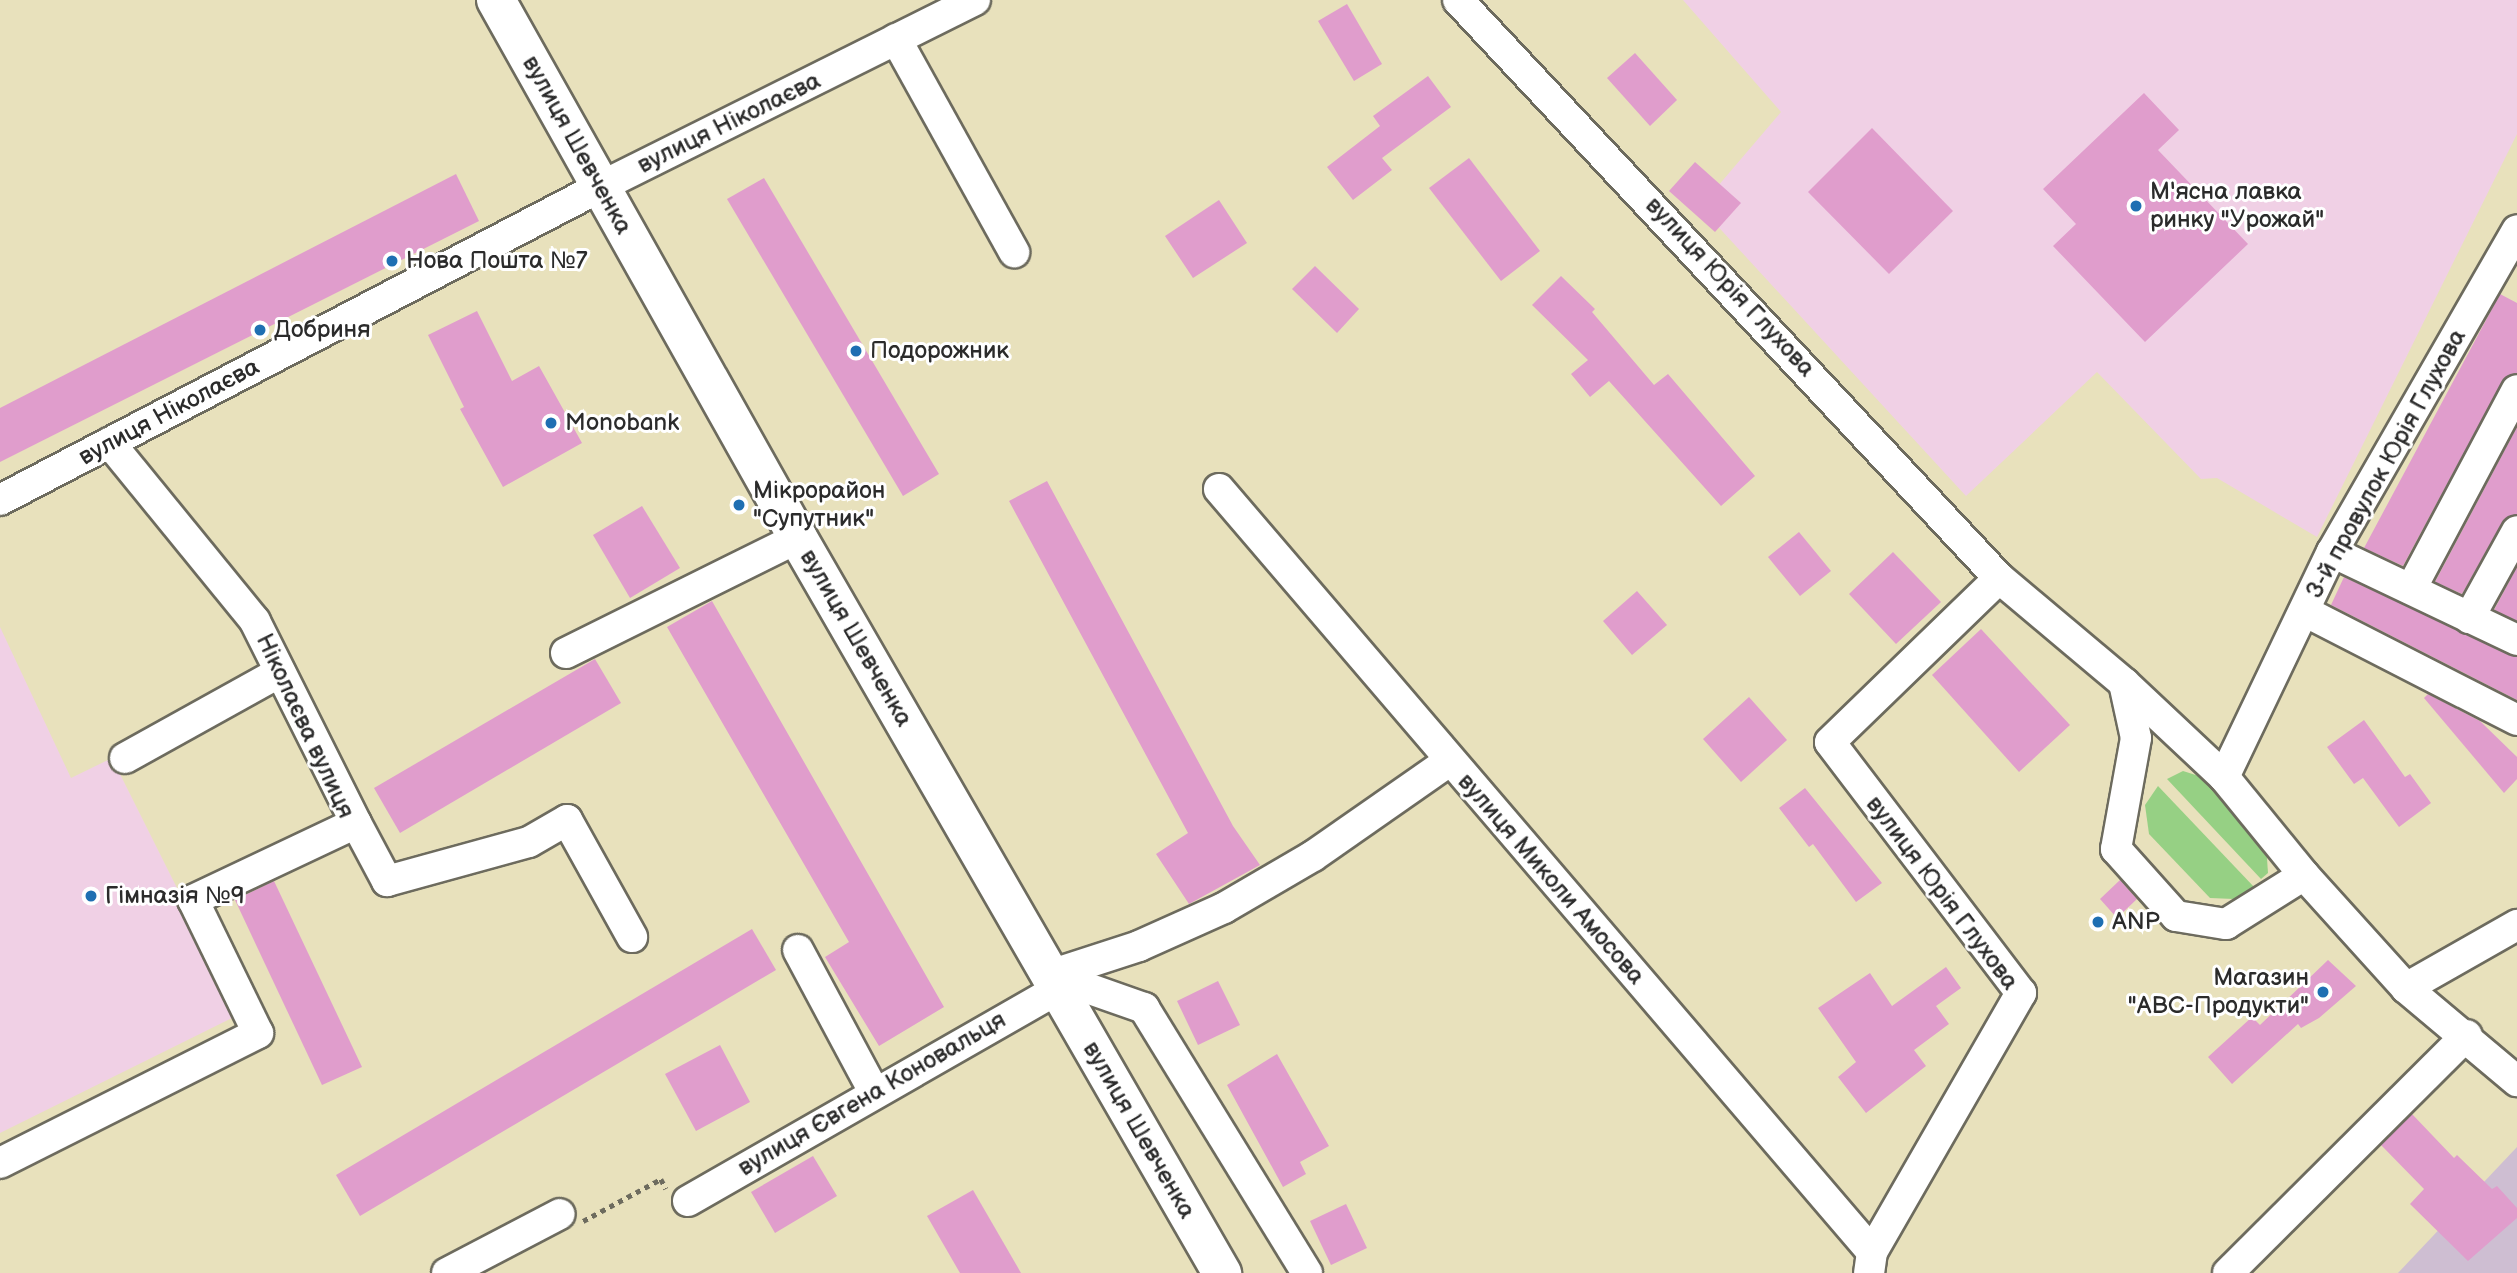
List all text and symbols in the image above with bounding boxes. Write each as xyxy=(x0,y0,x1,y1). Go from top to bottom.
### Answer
street label: вулиця Шевченка xyxy=(516,51,638,239)
street label: вулиця Ніколаєва xyxy=(633,66,825,180)
place label: М'ясна лавка ринку "Урожай" xyxy=(2150,178,2324,234)
street label: вулиця Юрія Глухова xyxy=(1639,191,1821,383)
marker: М'ясна лавка ринку "Урожай" xyxy=(2128,198,2144,214)
place label: Нова Пошта №7 xyxy=(406,247,587,275)
marker: Нова Пошта №7 xyxy=(384,253,400,269)
place label: Добриня xyxy=(274,316,371,344)
marker: Добриня xyxy=(252,322,268,338)
street label: 3-й провулок Юрія Глухова xyxy=(2300,324,2472,604)
place label: Подорожник xyxy=(870,337,1009,365)
marker: Подорожник xyxy=(848,343,864,359)
street label: вулиця Ніколаєва xyxy=(74,352,264,472)
place label: Monobank xyxy=(565,409,679,437)
marker: Monobank xyxy=(543,415,559,431)
place label: Мікрорайон "Супутник" xyxy=(753,477,885,533)
marker: Мікрорайон "Супутник" xyxy=(731,497,747,513)
street label: вулиця Шевченка xyxy=(794,544,918,732)
street label: Ніколаєва вулиця xyxy=(250,629,360,823)
street label: вулиця Миколи Амосова xyxy=(1452,768,1650,990)
street label: вулиця Юрія Глухова xyxy=(1860,790,2024,996)
place label: Гімназія №9 xyxy=(105,882,245,910)
marker: Гімназія №9 xyxy=(83,888,99,904)
place label: ANP xyxy=(2112,908,2160,936)
marker: ANP xyxy=(2090,914,2106,930)
place label: Магазин "ABC-Продукти" xyxy=(2129,964,2309,1020)
marker: Магазин "ABC-Продукти" xyxy=(2315,984,2331,1000)
street label: вулиця Євгена Коновальця xyxy=(733,1005,1011,1183)
street label: вулиця Шевченка xyxy=(1077,1036,1201,1224)

